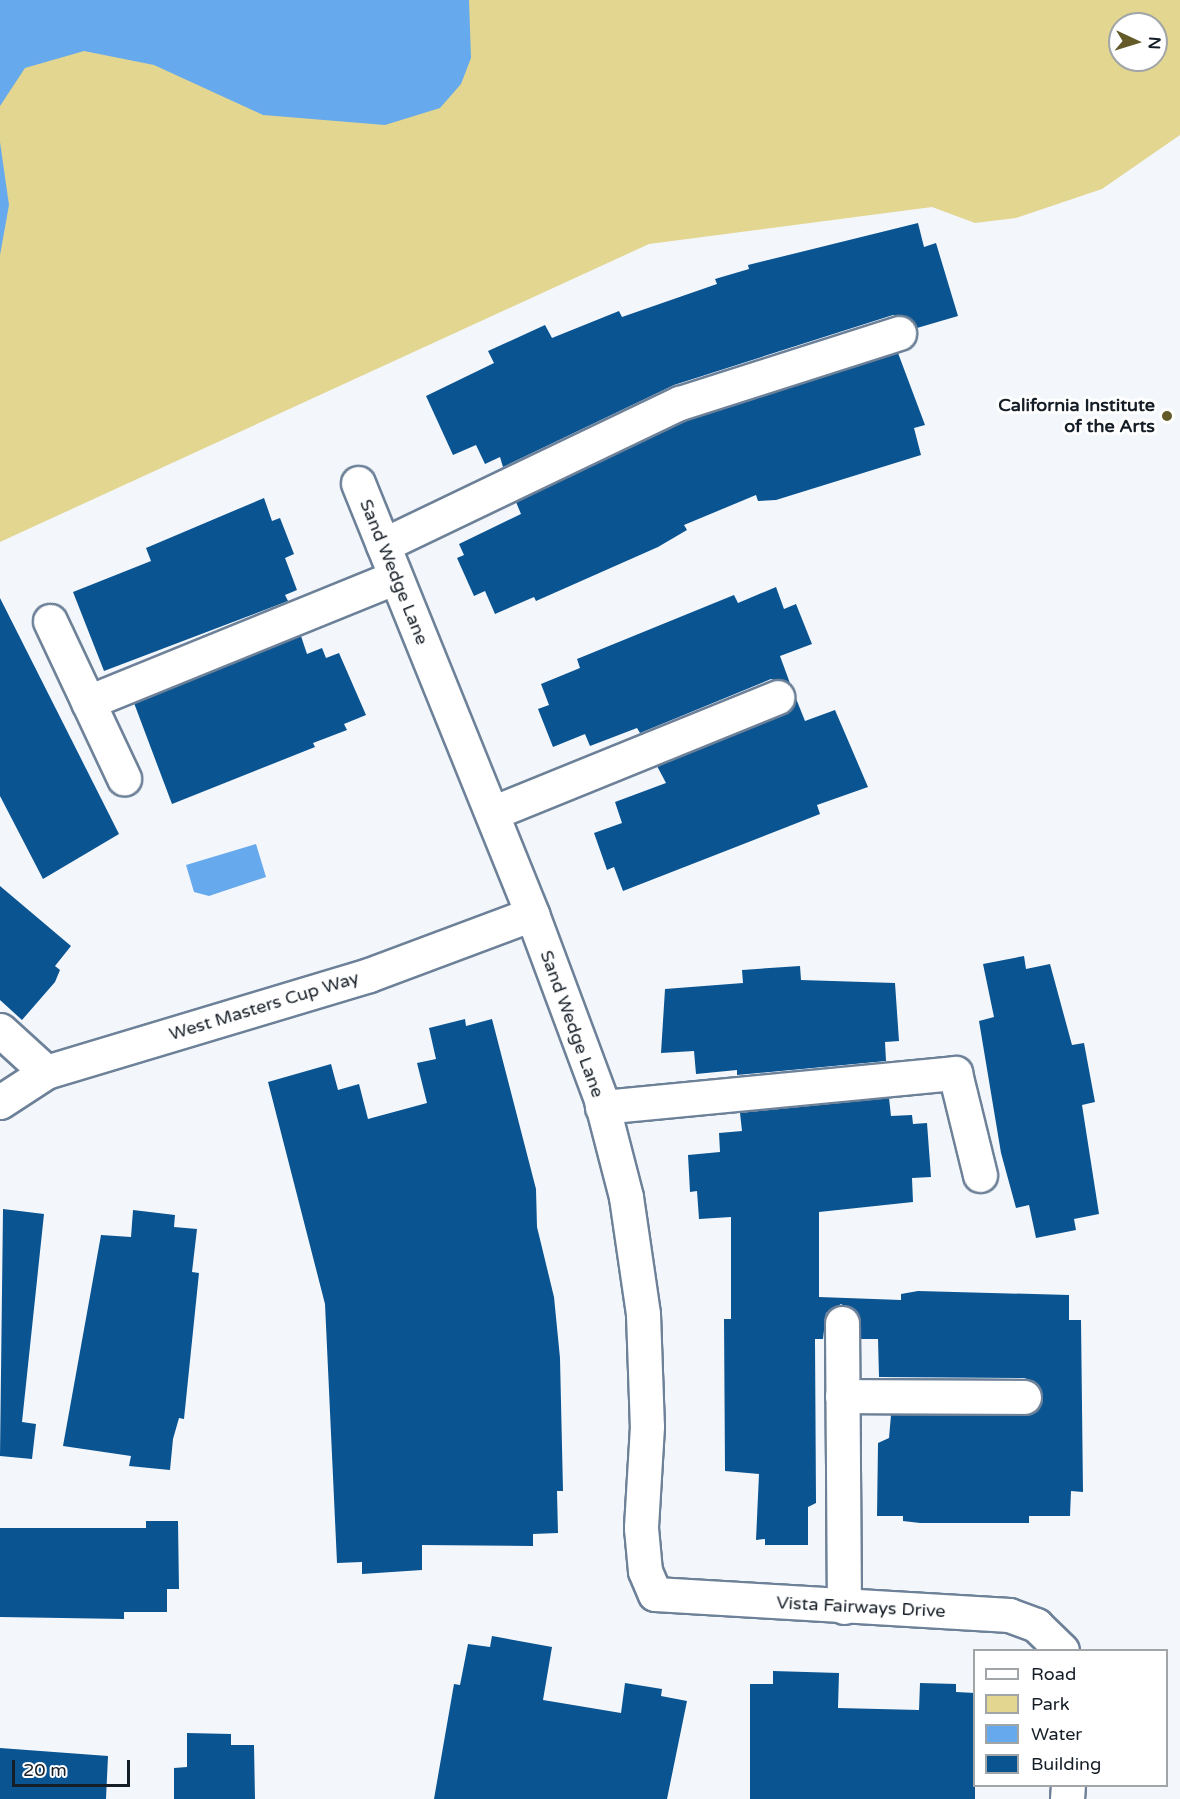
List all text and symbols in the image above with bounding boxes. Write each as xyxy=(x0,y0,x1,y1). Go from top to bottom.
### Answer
north arrow xyxy=(1108,12,1168,72)
text: N xyxy=(1144,36,1164,50)
place label: California Institute of the Arts xyxy=(998,395,1155,438)
marker: California Institute of the Arts xyxy=(1160,409,1174,423)
street label: Sand Wedge Lane xyxy=(355,496,433,648)
street label: Sand Wedge Lane xyxy=(535,947,609,1101)
street label: West Masters Cup Way xyxy=(166,967,362,1045)
street label: Vista Fairways Drive xyxy=(776,1592,946,1622)
legend xyxy=(973,1649,1168,1787)
text: Road xyxy=(1031,1663,1076,1685)
text: Park xyxy=(1031,1693,1069,1715)
text: Water xyxy=(1031,1723,1082,1745)
scale bar xyxy=(15,1748,134,1786)
text: Building xyxy=(1031,1753,1101,1775)
text: 20 m xyxy=(23,1759,67,1781)

